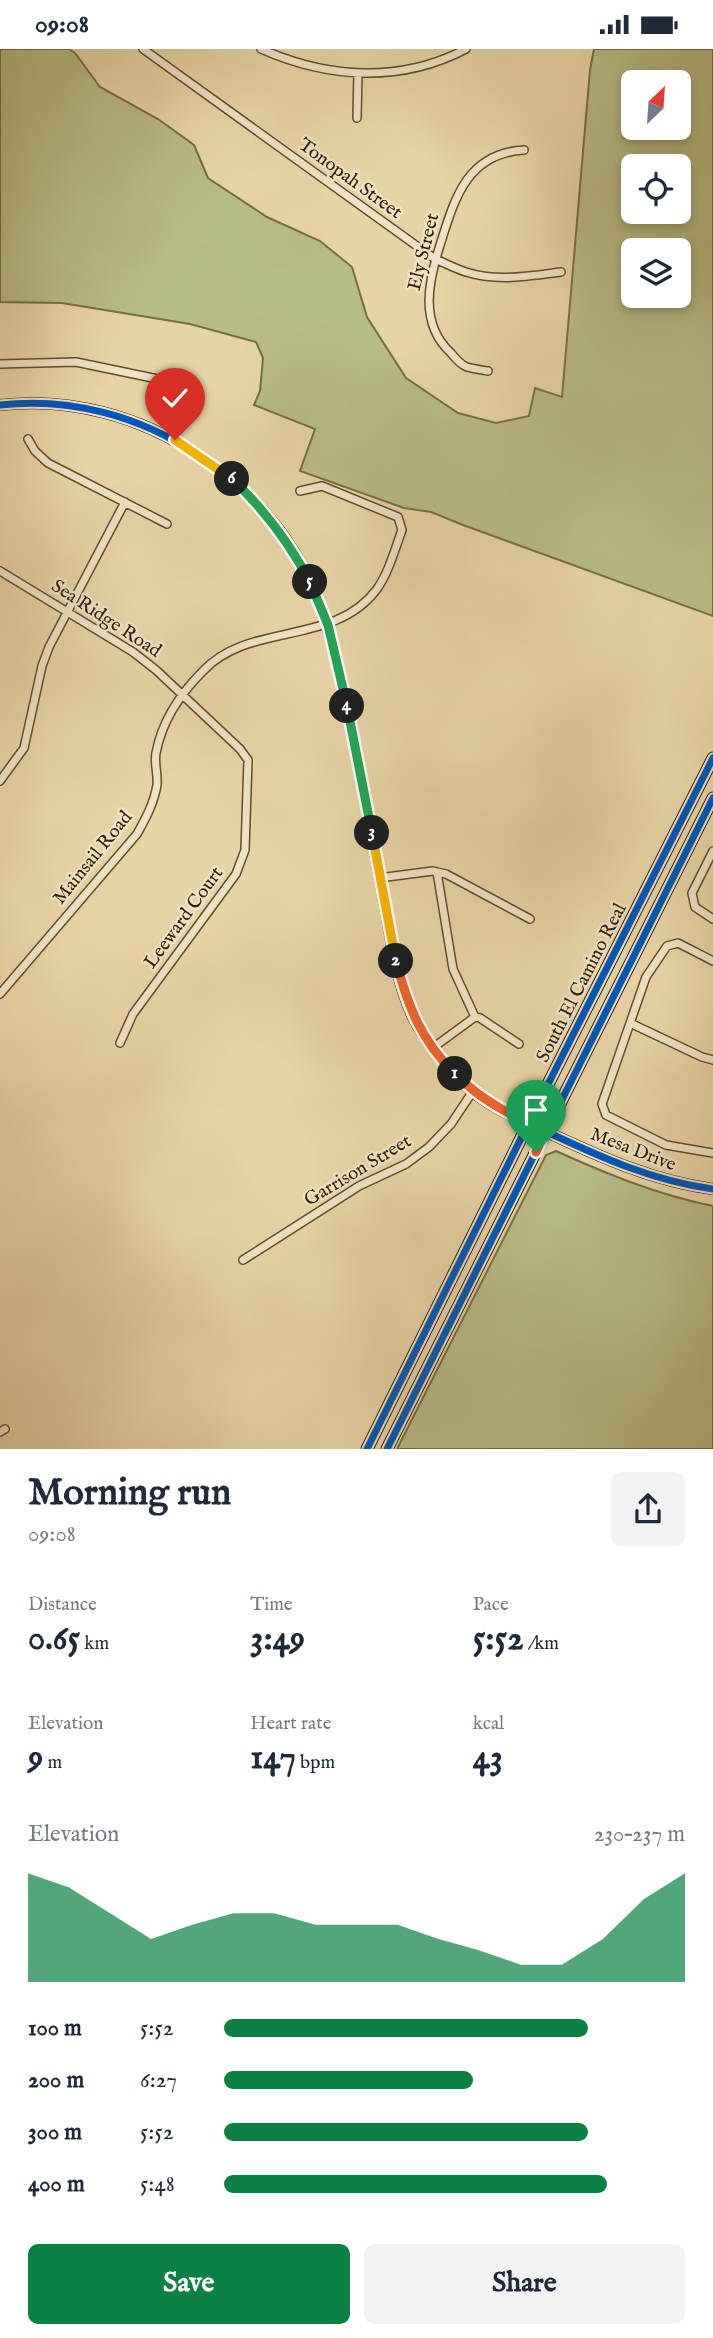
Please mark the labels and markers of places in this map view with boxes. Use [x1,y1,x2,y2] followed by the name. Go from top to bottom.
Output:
[145,368,205,440] pin
[215,461,250,497] pin: 6
[292,565,328,599] pin: 5
[330,689,364,723] pin: 4
[354,815,390,851] pin: 3
[378,943,414,979] pin: 2
[438,1056,472,1091] pin: 1
[506,1080,566,1152] pin

